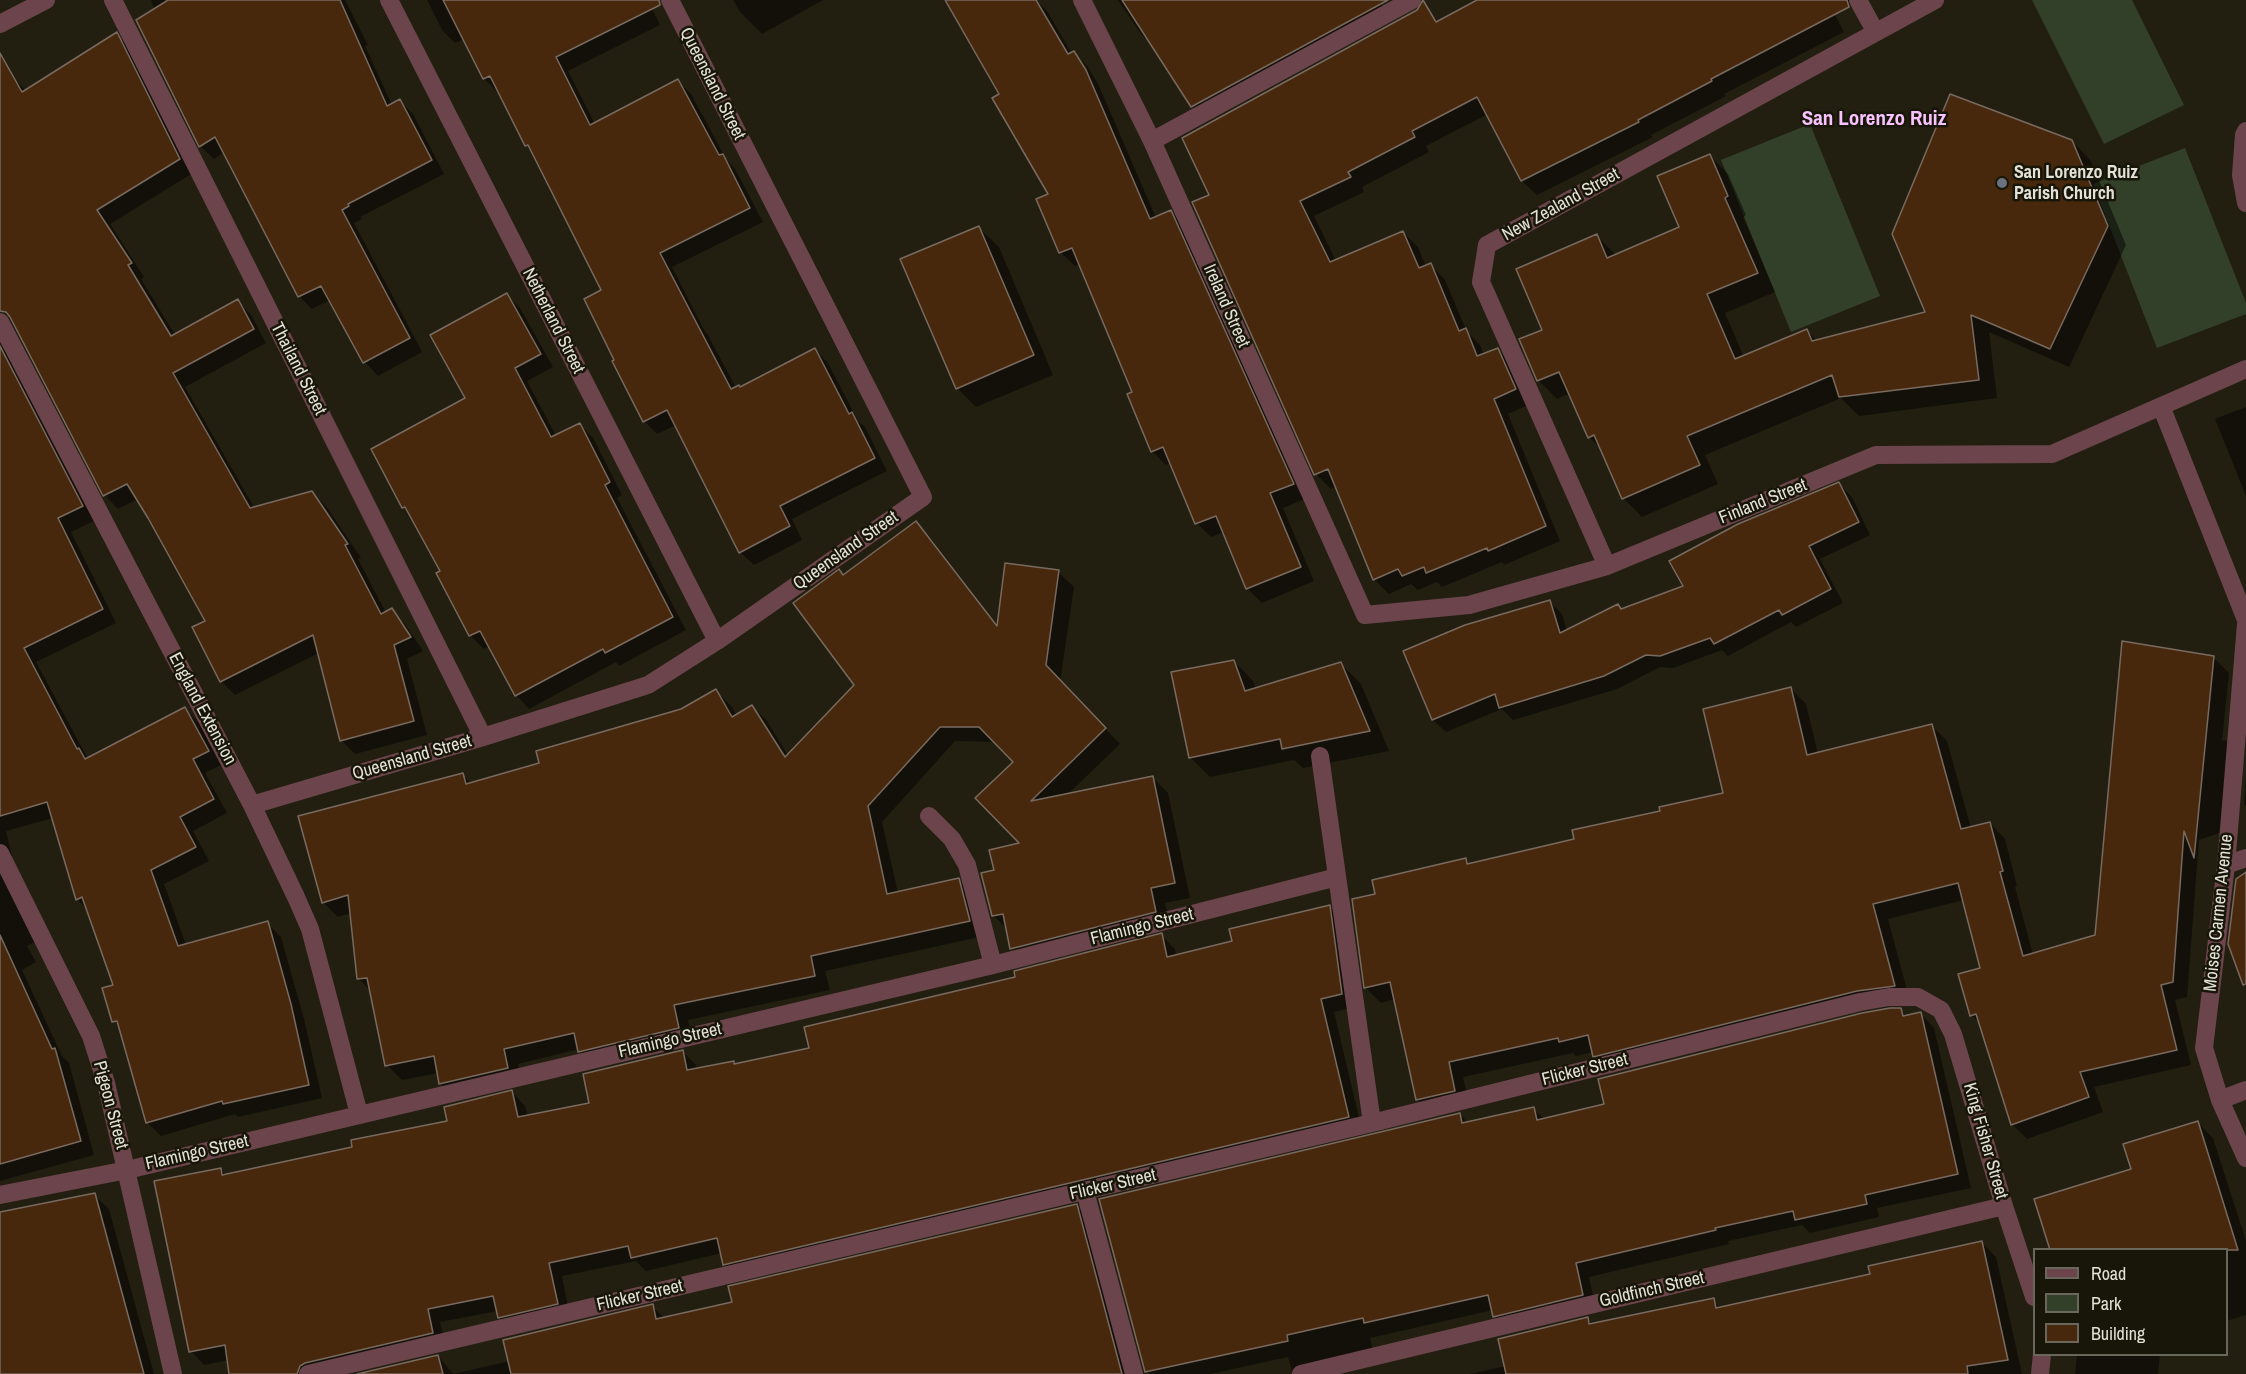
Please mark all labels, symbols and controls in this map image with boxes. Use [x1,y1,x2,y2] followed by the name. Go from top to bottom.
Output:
[674,24,750,144] street label: Queensland Street
[1802,106,1946,132] district label: San Lorenzo Ruiz
[2014,162,2138,204] place label: San Lorenzo Ruiz Parish Church
[1499,164,1623,246] street label: New Zealand Street
[1995,176,2009,190] marker: San Lorenzo Ruiz Parish Church
[1198,261,1254,351] street label: Ireland Street
[517,265,589,377] street label: Netherland Street
[265,319,331,419] street label: Thailand Street
[1716,475,1810,529] street label: Finland Street
[789,507,903,595] street label: Queensland Street
[163,649,241,769] street label: England Extension
[350,731,474,785] street label: Queensland Street
[2200,833,2238,993] street label: Moises Carmen Avenue
[1088,904,1196,950] street label: Flamingo Street
[616,1019,724,1063] street label: Flamingo Street
[1540,1049,1630,1091] street label: Flicker Street
[88,1059,132,1151] street label: Pigeon Street
[1958,1080,2012,1202] street label: King Fisher Street
[143,1131,251,1175] street label: Flamingo Street
[1068,1165,1158,1205] street label: Flicker Street
[2033,1248,2228,1356] legend
[2091,1261,2126,1286] text: Road
[1598,1267,1706,1313] street label: Goldfinch Street
[595,1276,685,1316] street label: Flicker Street
[2091,1291,2121,1316] text: Park
[2091,1321,2145,1346] text: Building

